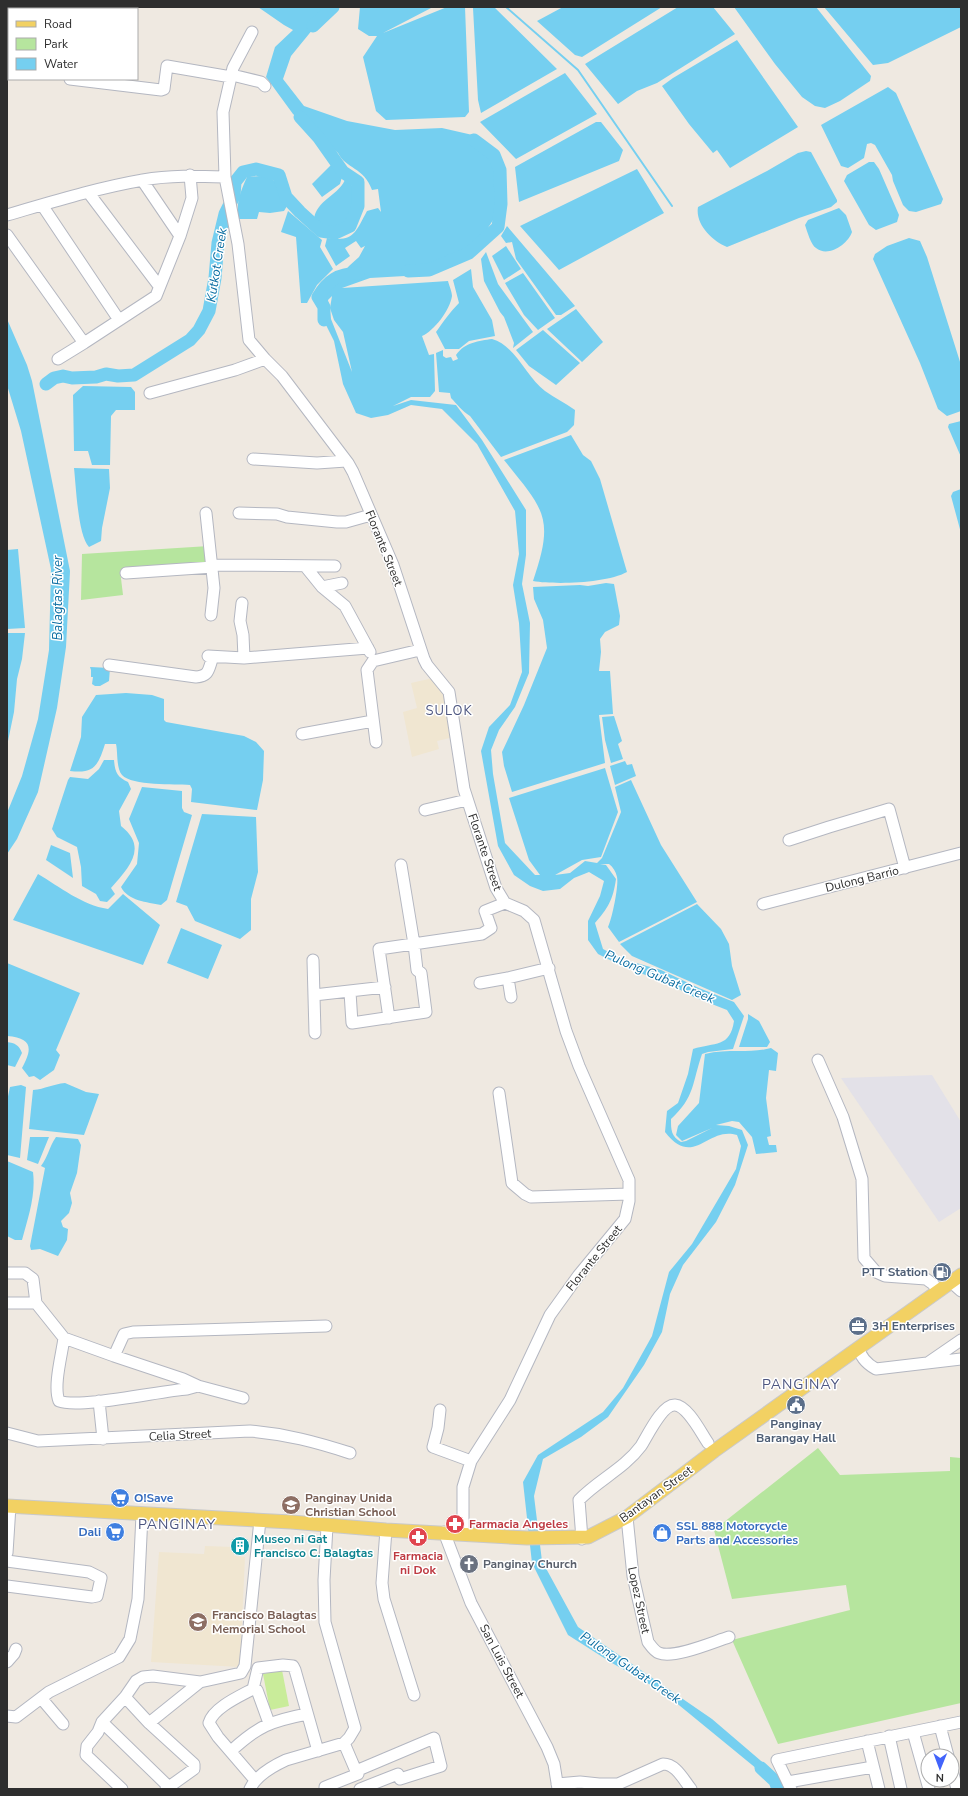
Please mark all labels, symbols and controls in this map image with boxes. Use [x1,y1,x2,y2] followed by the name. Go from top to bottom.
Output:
[8,8,138,80] legend
[44,16,72,32] text: Road
[44,36,69,52] text: Park
[44,56,78,72] text: Water
[202,226,232,304] water label: Kutkot Creek
[362,508,407,589] street label: Florante Street
[49,555,67,640] water label: Balagtas River
[425,702,473,720] district label: SULOK
[464,811,506,893] street label: Florante Street
[824,862,901,896] street label: Dulong Barrio
[602,946,718,1008] water label: Pulong Gubat Creek
[562,1221,626,1294] street label: Florante Street
[931,1261,953,1283] fuel station icon: PTT Station
[862,1264,928,1280] place label: PTT Station
[847,1315,869,1337] office icon: 3H Enterprises
[872,1318,955,1334] place label: 3H Enterprises
[762,1375,840,1394] district label: PANGINAY
[785,1394,807,1416] public building icon: Panginay Barangay Hall
[756,1416,836,1446] place label: Panginay Barangay Hall
[148,1425,212,1445] street label: Celia Street
[616,1462,696,1526] street label: Bantayan Street
[109,1487,131,1509] supermarket icon: O!Save
[134,1490,174,1506] place label: O!Save
[305,1490,396,1520] place label: Panginay Unida Christian School
[280,1494,302,1516] school or university icon: Panginay Unida Christian School
[444,1513,466,1535] pharmacy icon: Farmacia Angeles
[138,1515,216,1534] district label: PANGINAY
[469,1516,568,1532] place label: Farmacia Angeles
[676,1518,798,1548] place label: SSL 888 Motorcycle Parts and Accessories
[104,1521,126,1543] supermarket icon: Dali
[651,1522,673,1544] shop icon: SSL 888 Motorcycle Parts and Accessories
[78,1524,101,1540] place label: Dali
[407,1526,429,1548] pharmacy icon: Farmacia ni Dok
[254,1531,373,1561] place label: Museo ni Gat Francisco C. Balagtas
[229,1535,251,1557] building icon: Museo ni Gat Francisco C. Balagtas
[393,1548,443,1578] place label: Farmacia ni Dok
[458,1553,480,1575] church icon: Panginay Church
[483,1556,577,1572] place label: Panginay Church
[624,1565,654,1636] street label: Lopez Street
[212,1607,317,1637] place label: Francisco Balagtas Memorial School
[187,1611,209,1633] school or university icon: Francisco Balagtas Memorial School
[476,1621,528,1701] street label: San Luis Street
[577,1628,685,1708] water label: Pulong Gubat Creek
[920,1748,960,1788] north arrow
[936,1770,944,1785] text: N

